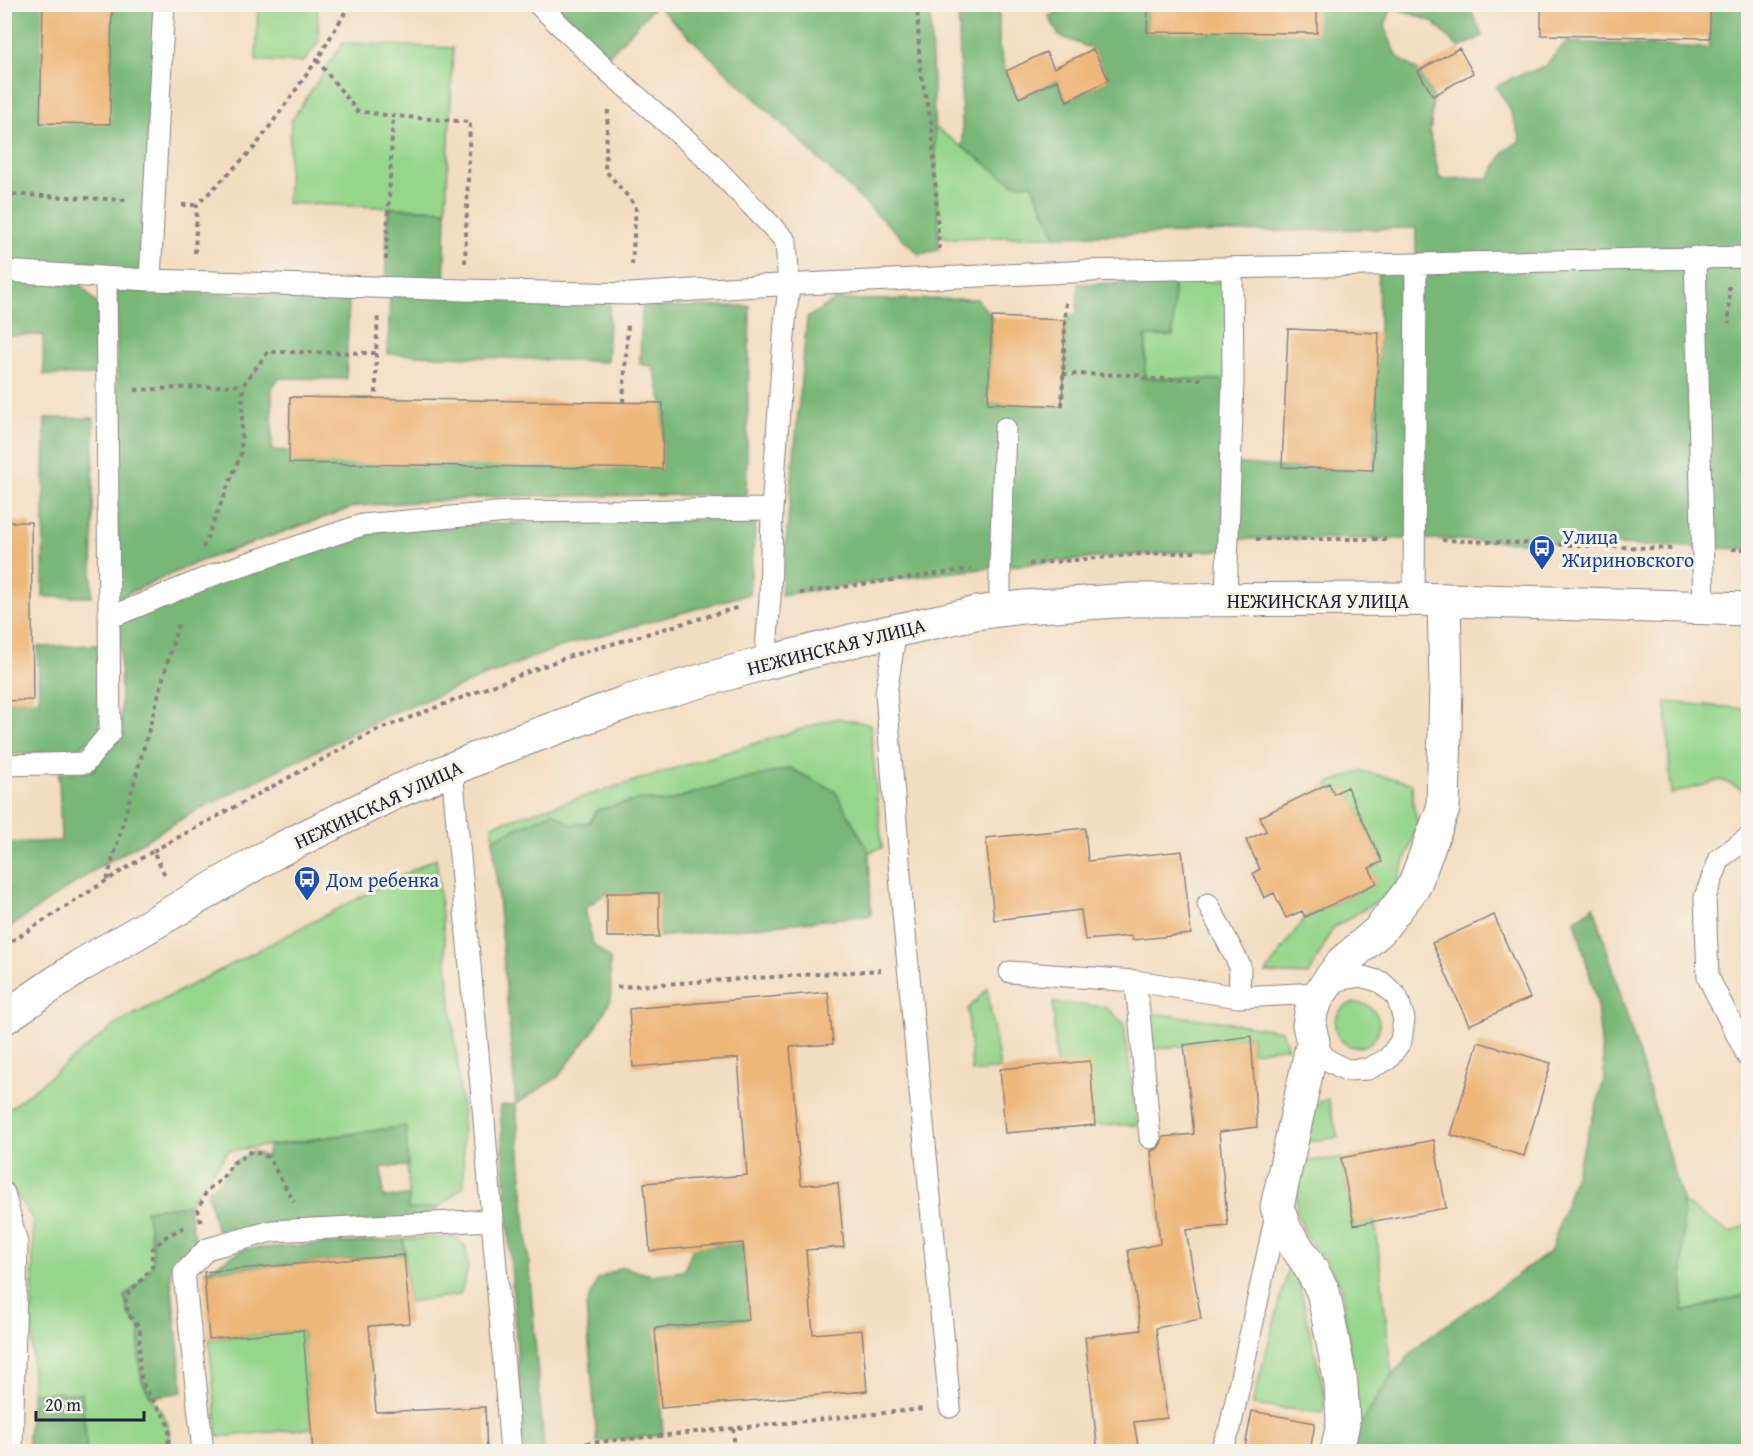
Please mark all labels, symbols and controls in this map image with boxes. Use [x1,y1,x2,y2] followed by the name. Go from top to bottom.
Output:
[1561,522,1694,574] place label: Улица Жириновского
[1527,533,1557,571] bus stop icon: Улица Жириновского
[1227,586,1409,615] street label: НЕЖИНСКАЯ УЛИЦА
[744,610,928,682] street label: НЕЖИНСКАЯ УЛИЦА
[289,752,467,856] street label: НЕЖИНСКАЯ УЛИЦА
[292,864,322,902] bus stop icon: Дом ребенка
[325,865,440,894] place label: Дом ребенка
[36,1384,144,1422] scale bar
[45,1391,81,1418] text: 20 m

